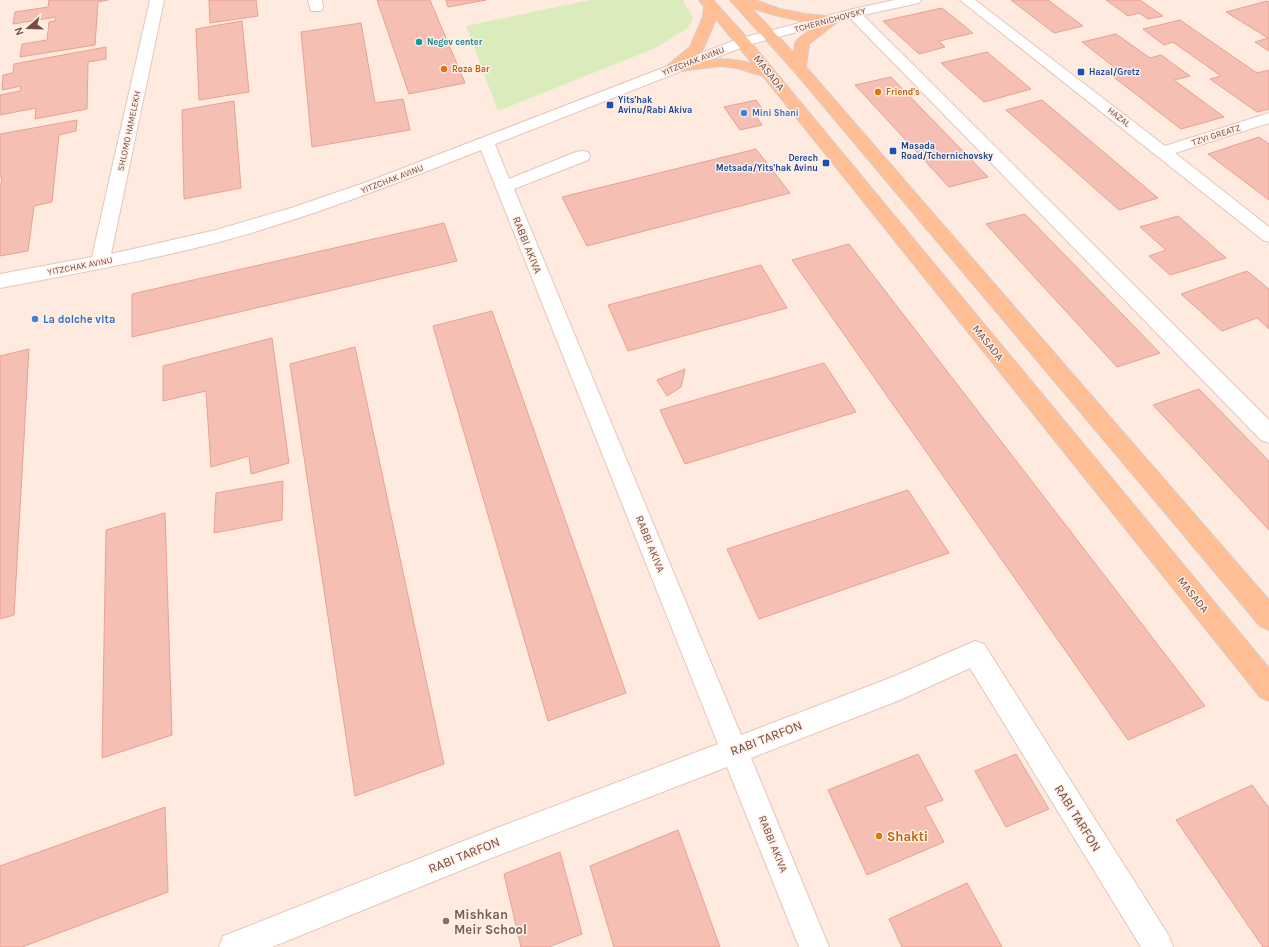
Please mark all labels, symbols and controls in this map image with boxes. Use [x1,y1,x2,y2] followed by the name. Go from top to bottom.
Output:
[793,6,867,34] street label: TCHERNICHOVSKY
[8,8,48,48] north arrow
[12,25,27,37] text: N
[414,37,424,47] marker: Negev center
[427,37,483,47] place label: Negev center
[660,44,726,78] street label: YITZCHAK AVINU
[751,53,788,94] street label: MASADA
[439,64,449,74] marker: Roza Bar
[452,64,490,74] place label: Roza Bar
[1076,67,1086,77] marker: Hazal/Gretz
[1089,67,1140,77] place label: Hazal/Gretz
[873,87,883,97] marker: Friend's
[886,87,920,97] place label: Friend's
[116,90,142,172] street label: SHLOMO HAMELEKH
[618,95,692,115] place label: Yits'hak Avinu/Rabi Akiva
[605,100,615,110] marker: Yits'hak Avinu/Rabi Akiva
[1106,105,1133,129] street label: HAZAL
[739,108,749,118] marker: Mini Shani
[752,108,799,118] place label: Mini Shani
[1190,122,1242,148] street label: TZVI GREATZ
[901,141,993,161] place label: Masada Road/Tchernichovsky
[888,146,898,156] marker: Masada Road/Tchernichovsky
[716,153,818,173] place label: Derech Metsada/Yits'hak Avinu
[821,158,831,168] marker: Derech Metsada/Yits'hak Avinu
[359,162,425,196] street label: YITZCHAK AVINU
[510,214,545,276] street label: RABBI AKIVA
[47,255,114,277] street label: YITZCHAK AVINU
[43,313,115,326] place label: La dolche vita
[30,314,40,324] marker: La dolche vita
[970,323,1007,364] street label: MASADA
[633,513,668,575] street label: RABBI AKIVA
[1175,575,1212,616] street label: MASADA
[728,717,804,759] street label: RABI TARFON
[1052,782,1104,854] street label: RABI TARFON
[756,813,791,875] street label: RABBI AKIVA
[887,829,928,844] place label: Shakti
[874,831,884,841] marker: Shakti
[426,834,502,876] street label: RABI TARFON
[454,907,527,937] place label: Mishkan Meir School
[441,916,451,926] marker: Mishkan Meir School

